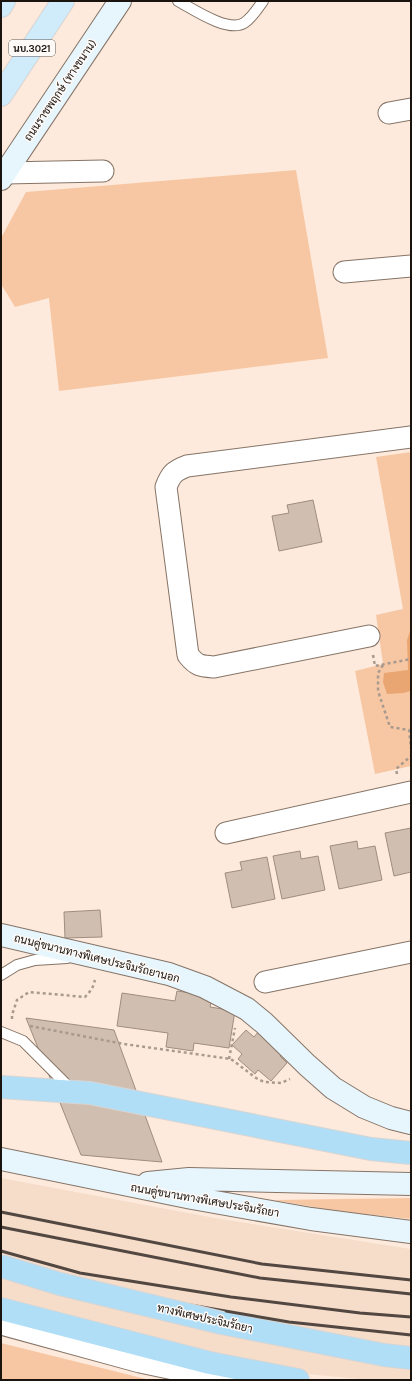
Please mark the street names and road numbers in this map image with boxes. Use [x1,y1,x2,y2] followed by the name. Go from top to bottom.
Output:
[20,36,99,144] street label: ถนนราชพฤกษ์ (ทางขนาน)
[9,40,55,56] road number: นบ.3021
[12,931,181,986] street label: ถนนคู่ขนานทางพิเศษประจิมรัถยานอก
[130,1180,280,1221] street label: ถนนคู่ขนานทางพิเศษประจิมรัถยา
[156,1300,254,1336] street label: ทางพิเศษประจิมรัถยา

